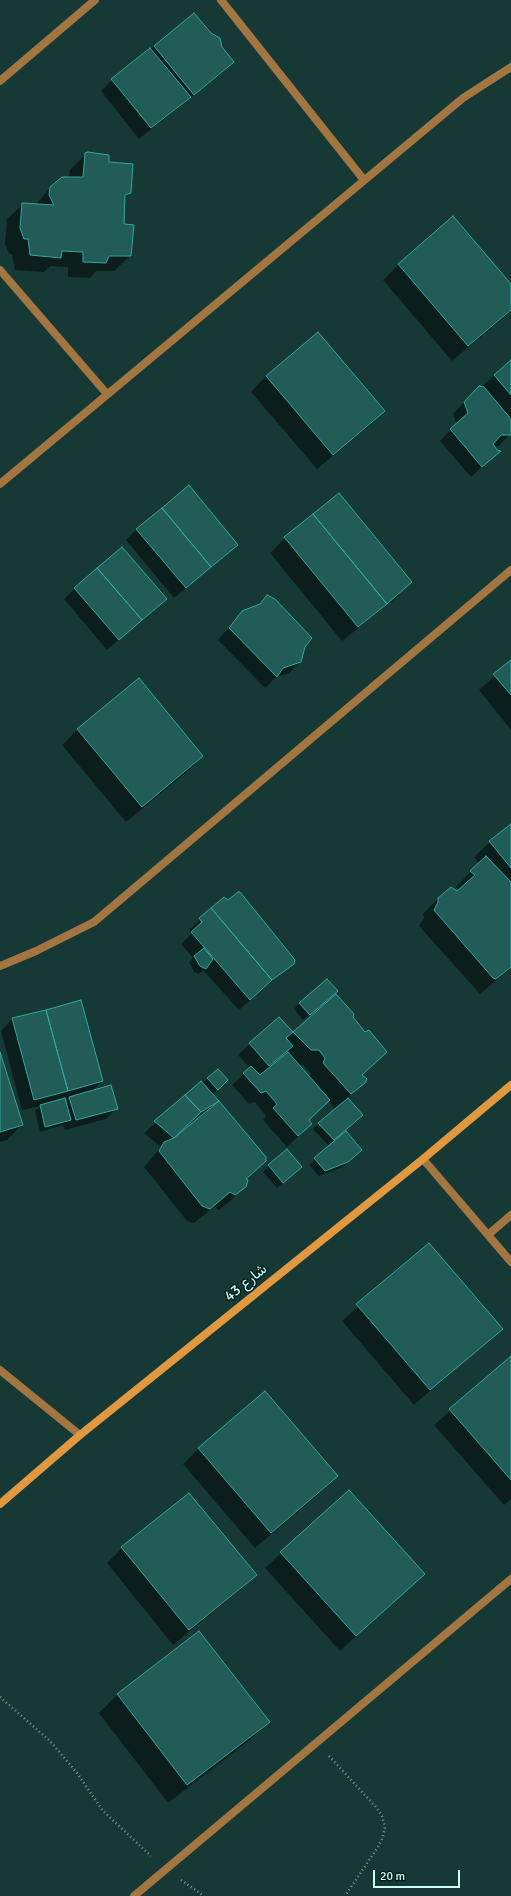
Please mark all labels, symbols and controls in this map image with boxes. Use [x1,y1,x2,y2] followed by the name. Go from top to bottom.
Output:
[221,1260,271,1306] street label: شارع 43
[375,1862,462,1888] scale bar
[380,1869,405,1884] text: 20 m

